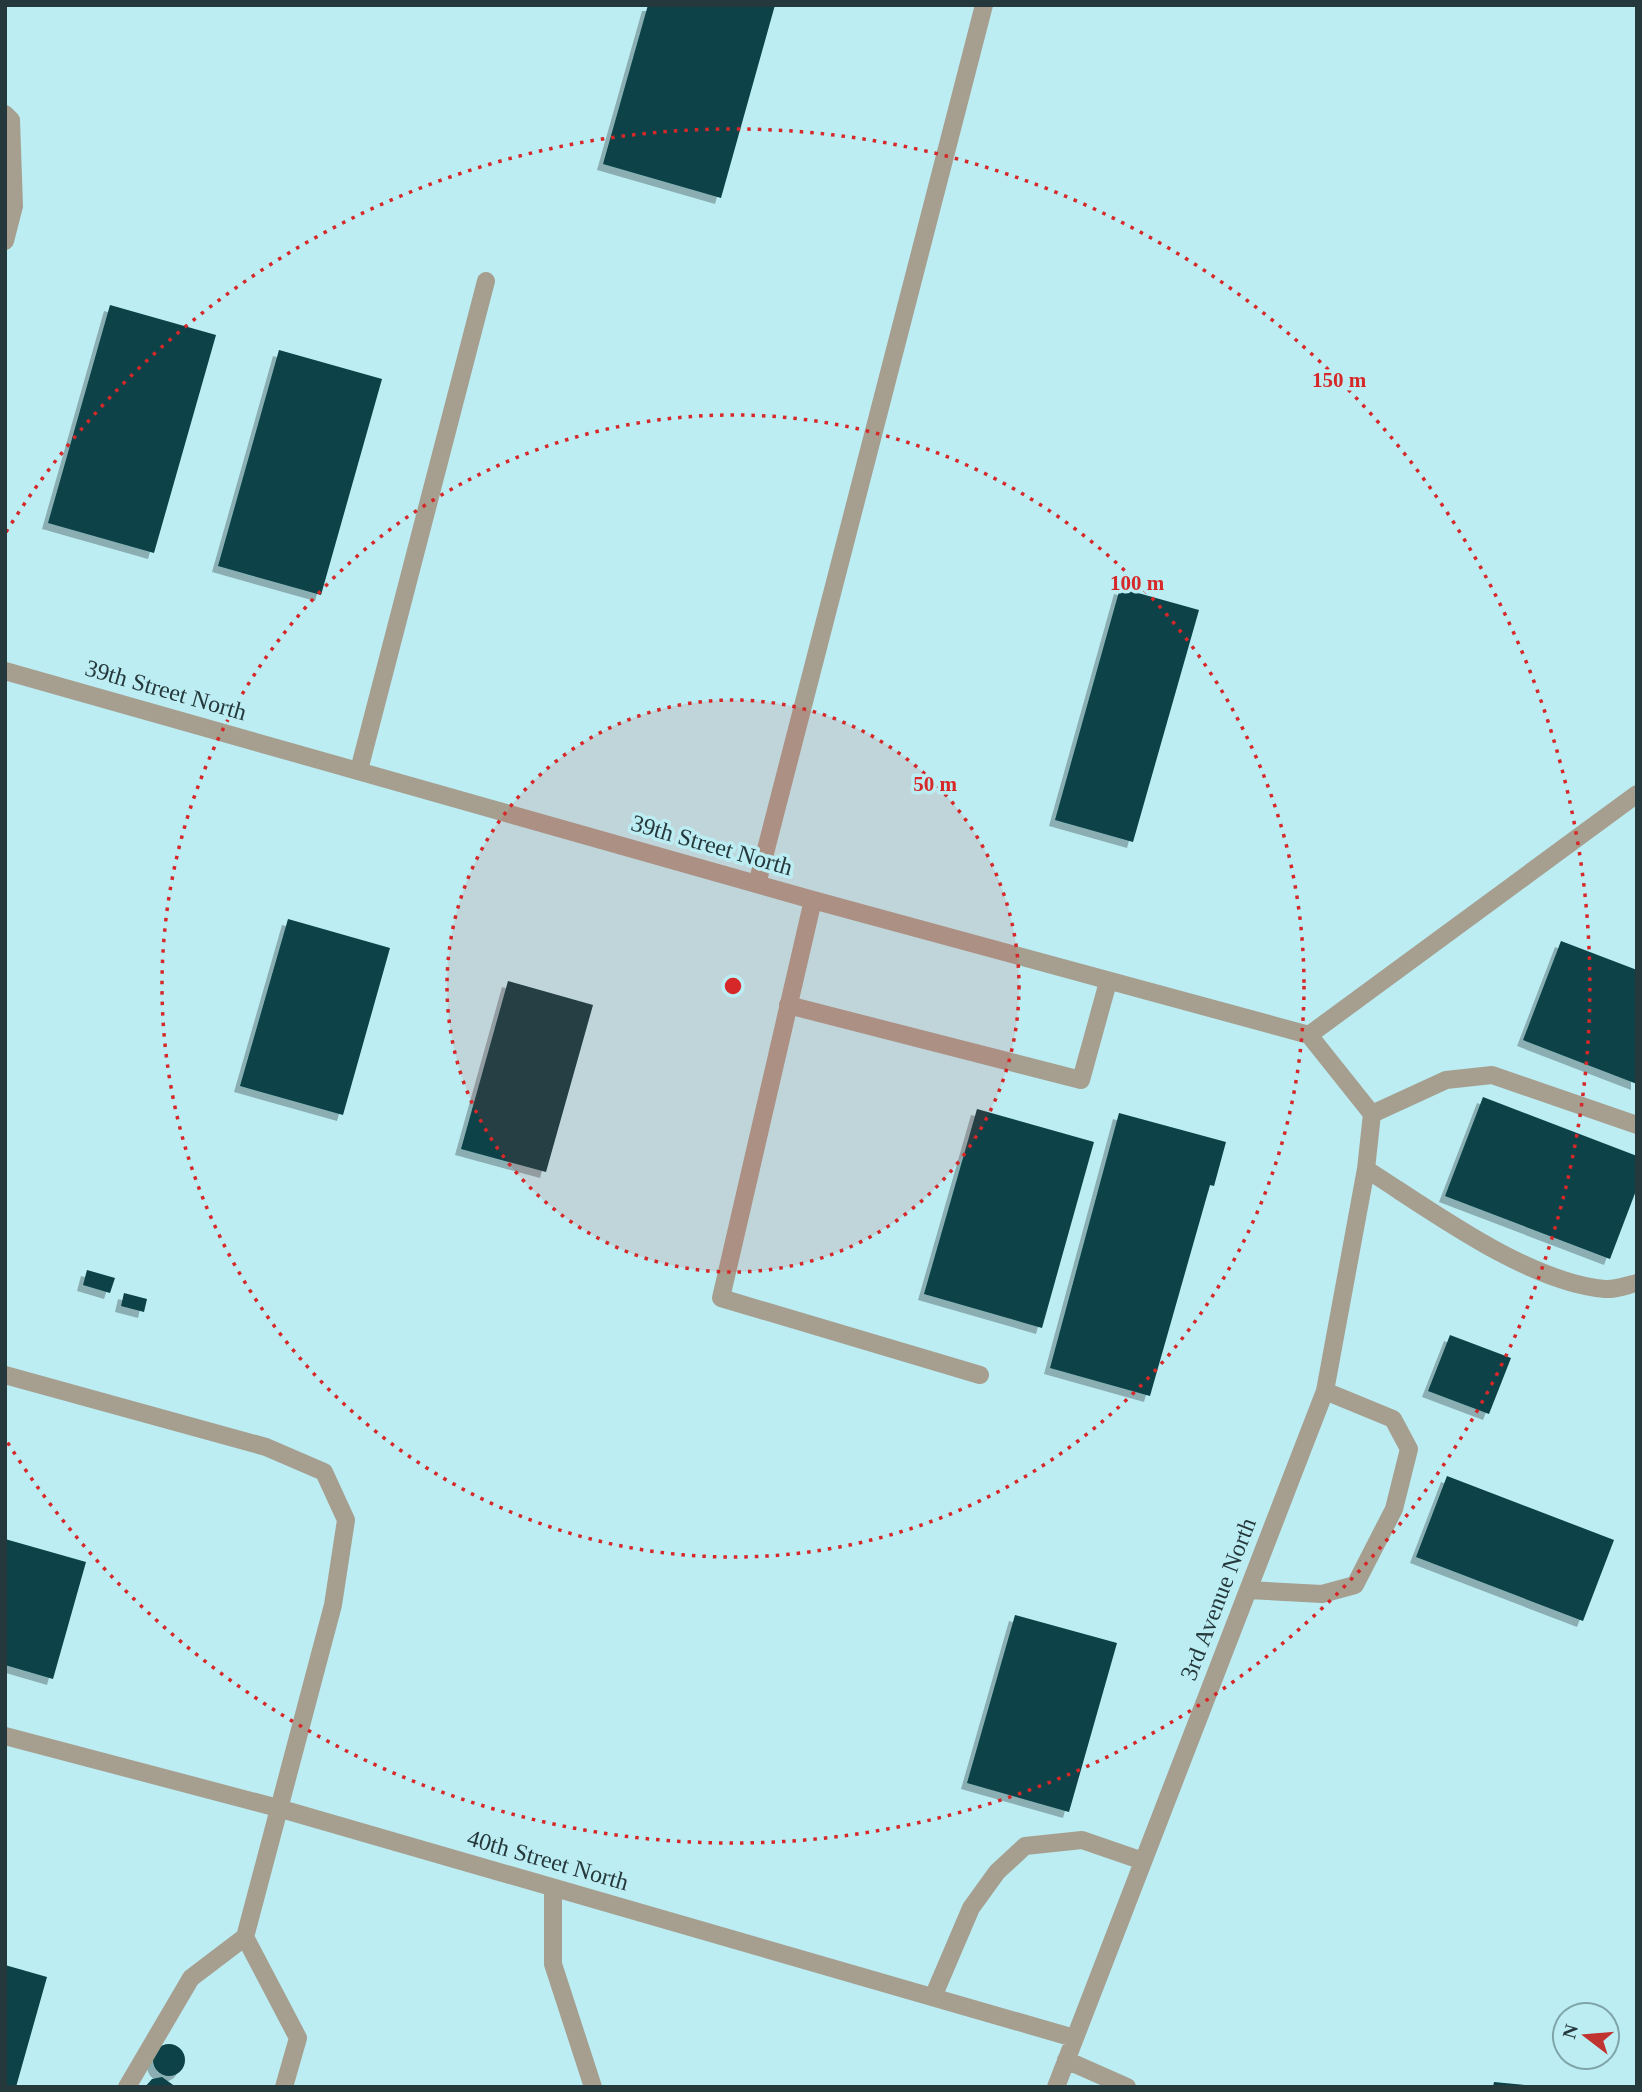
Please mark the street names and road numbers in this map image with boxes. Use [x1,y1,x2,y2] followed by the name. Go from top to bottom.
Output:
[82,655,250,725] street label: 39th Street North
[628,810,796,880] street label: 39th Street North
[1175,1514,1261,1684] street label: 3rd Avenue North
[464,1825,632,1895] street label: 40th Street North

